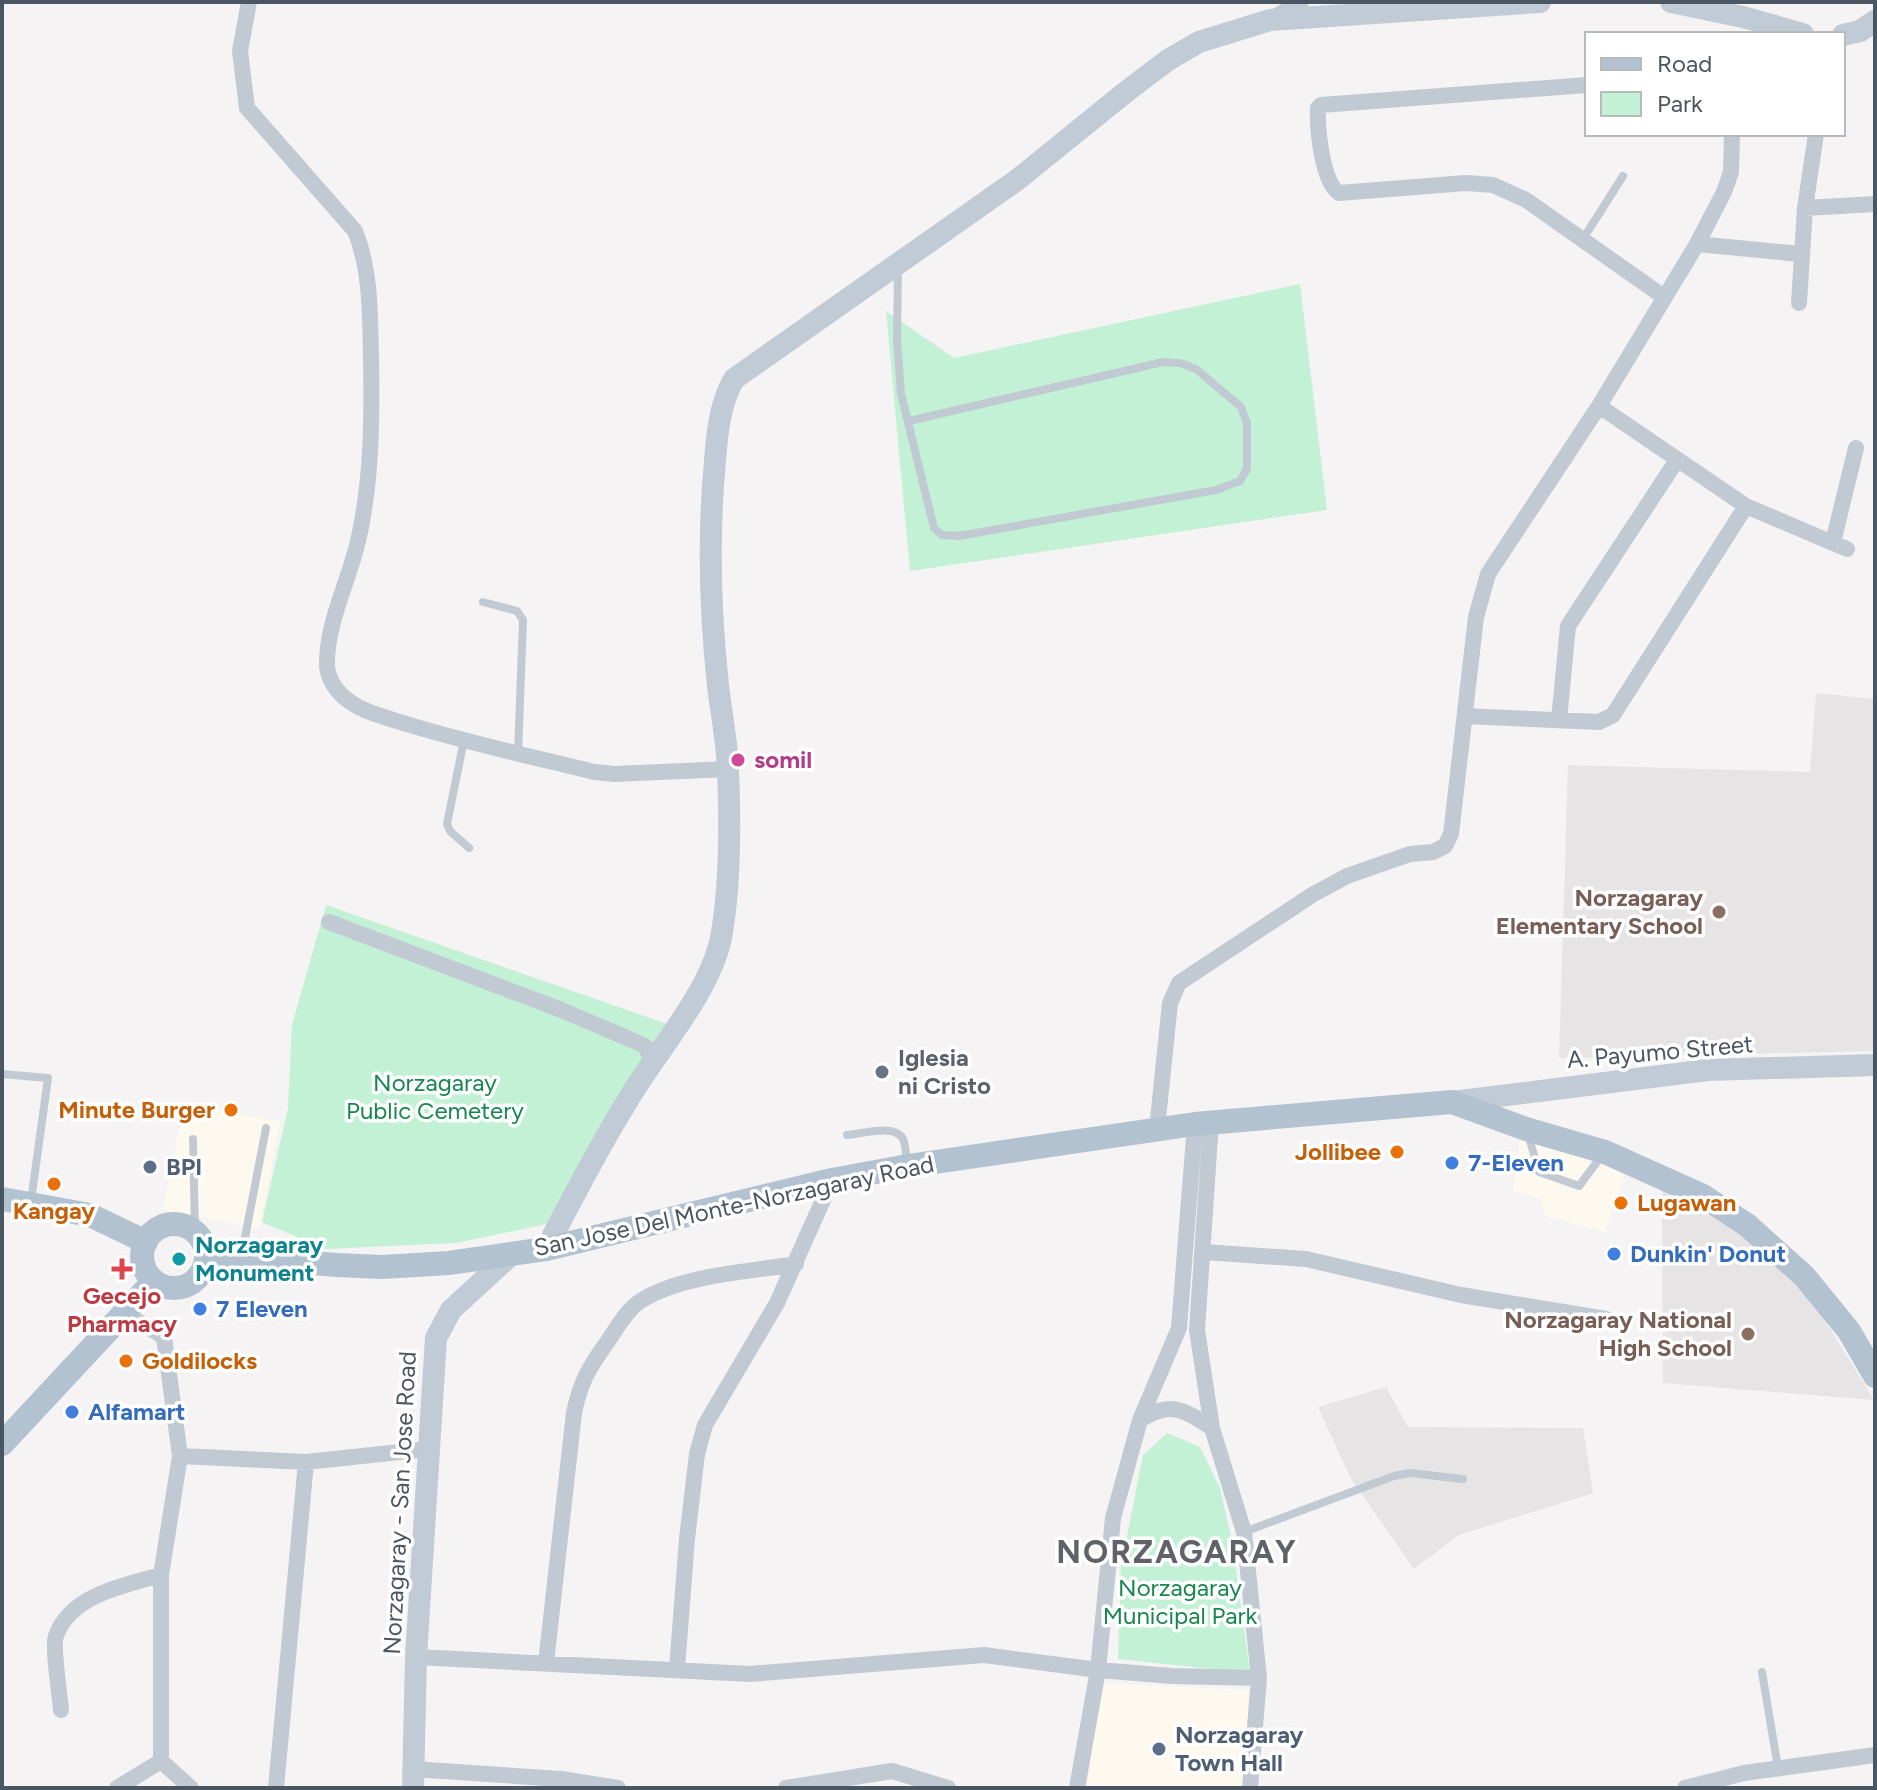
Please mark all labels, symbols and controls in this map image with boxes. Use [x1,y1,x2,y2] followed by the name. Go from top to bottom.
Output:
[1585,32,1845,136] legend
[1657,49,1712,78] text: Road
[1657,89,1703,118] text: Park
[754,745,812,774] place label: somil
[729,751,747,769] marker: somil
[1496,883,1703,940] place label: Norzagaray Elementary School
[1710,903,1728,921] marker: Norzagaray Elementary School
[1566,1029,1754,1074] street label: A. Payumo Street
[898,1043,991,1100] place label: Iglesia ni Cristo
[873,1063,891,1081] marker: Iglesia ni Cristo
[346,1068,524,1125] park label: Norzagaray Public Cemetery
[58,1095,215,1124] place label: Minute Burger
[222,1101,240,1119] marker: Minute Burger
[1295,1137,1381,1166] place label: Jollibee
[1388,1143,1406,1161] marker: Jollibee
[1468,1148,1564,1177] place label: 7-Eleven
[531,1149,937,1262] street label: San Jose Del Monte-Norzagaray Road
[166,1152,202,1181] place label: BPI
[1443,1154,1461,1172] marker: 7-Eleven
[141,1158,159,1176] marker: BPI
[45,1175,63,1193] marker: Kangay
[1637,1188,1736,1217] place label: Lugawan
[1612,1194,1630,1212] marker: Lugawan
[13,1196,95,1225] place label: Kangay
[195,1230,324,1287] place label: Norzagaray Monument
[1630,1239,1786,1268] place label: Dunkin' Donut
[1605,1245,1623,1263] marker: Dunkin' Donut
[170,1250,188,1268] marker: Norzagaray Monument
[113,1260,131,1278] marker: Gecejo Pharmacy
[67,1281,177,1338] place label: Gecejo Pharmacy
[216,1294,308,1323] place label: 7 Eleven
[191,1300,209,1318] marker: 7 Eleven
[1504,1305,1732,1362] place label: Norzagaray National High School
[1739,1325,1757,1343] marker: Norzagaray National High School
[142,1346,257,1375] place label: Goldilocks
[377,1351,422,1655] street label: Norzagaray - San Jose Road
[117,1352,135,1370] marker: Goldilocks
[88,1397,185,1426] place label: Alfamart
[63,1403,81,1421] marker: Alfamart
[1056,1533,1298,1571] district label: NORZAGARAY
[1103,1573,1258,1630] park label: Norzagaray Municipal Park
[1175,1720,1304,1777] place label: Norzagaray Town Hall
[1150,1740,1168,1758] marker: Norzagaray Town Hall

